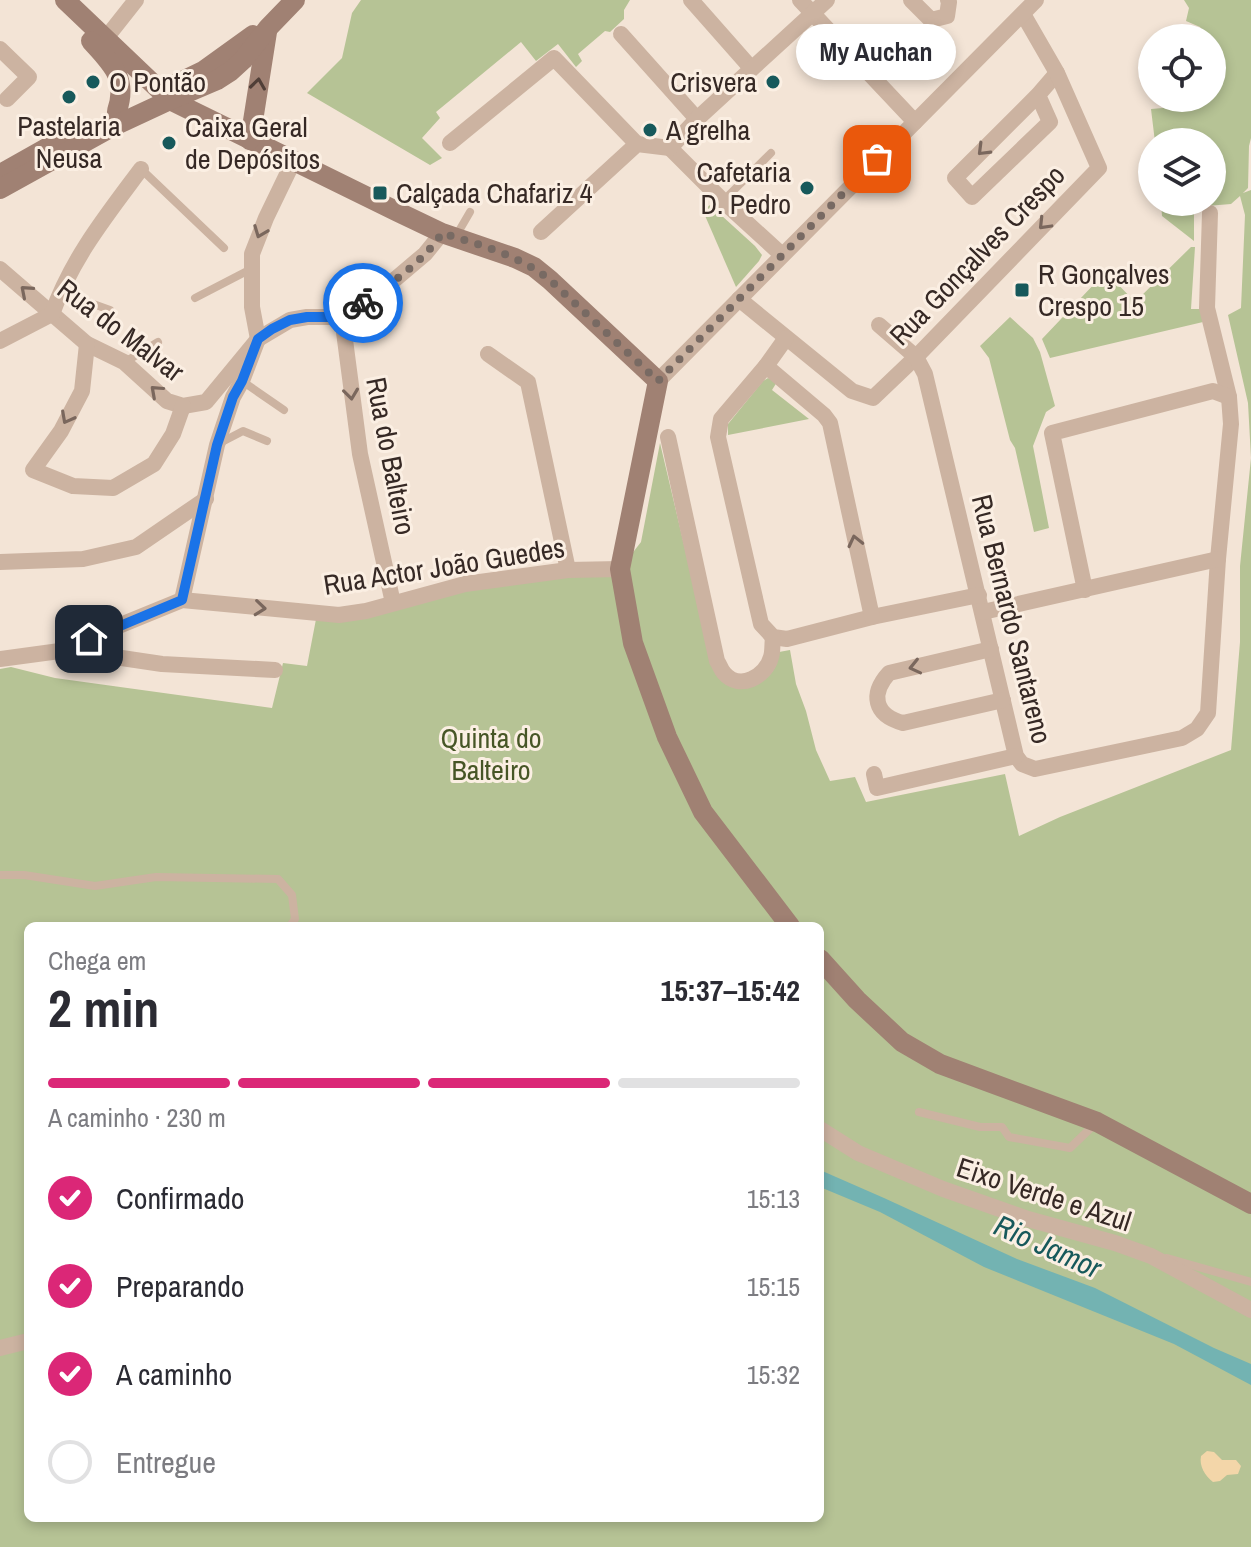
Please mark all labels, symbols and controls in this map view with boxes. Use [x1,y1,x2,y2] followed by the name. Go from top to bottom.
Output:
[797,23,957,79] callout: My Auchan
[1138,24,1226,216] map controls
[1138,24,1226,112] button: locate
[820,34,932,69] text: My Auchan
[109,63,206,101] place label: O Pontão
[670,63,757,101] place label: Crisvera
[84,73,102,91] marker: O Pontão
[764,73,782,91] marker: Crisvera
[249,77,266,91] one-way arrow
[60,88,78,106] marker: Pastelaria Neusa
[17,107,121,177] place label: Pastelaria Neusa
[185,108,320,178] place label: Caixa Geral de Depósitos
[665,111,750,149] place label: A grelha
[641,121,659,139] marker: A grelha
[843,125,911,193] pin
[1138,128,1226,216] button: layers
[160,134,178,152] marker: Caixa Geral de Depósitos
[855,137,899,181] icon: bag
[978,140,992,155] one-way arrow
[697,153,791,223] place label: Cafetaria D. Pedro
[881,156,1073,354] street label: Rua Gonçalves Crespo
[396,174,593,212] place label: Calçada Chafariz 4
[798,179,816,197] marker: Cafetaria D. Pedro
[371,184,389,202] marker: Calçada Chafariz 4
[1039,215,1053,229] one-way arrow
[254,225,270,239] one-way arrow
[1038,255,1169,325] place label: R Gonçalves Crespo 15
[323,263,403,343] courier
[50,270,192,390] street label: Rua do Malvar
[341,281,385,325] icon: bike
[1013,281,1031,299] marker: R Gonçalves Crespo 15
[21,286,35,301] one-way arrow
[357,374,425,538] street label: Rua do Balteiro
[151,385,165,400] one-way arrow
[343,388,360,401] one-way arrow
[62,410,77,424] one-way arrow
[963,491,1061,747] street label: Rua Bernardo Santareno
[321,528,567,604] street label: Rua Actor João Guedes
[847,535,864,549] one-way arrow
[254,599,267,616] one-way arrow
[55,605,123,673] pin
[67,617,111,661] icon: home
[909,657,923,674] one-way arrow
[441,719,541,789] park label: Quinta do Balteiro
[48,943,146,978] text: Chega em
[661,970,800,1010] text: 15:37–15:42
[48,973,159,1043] text: 2 min
[48,1100,226,1135] text: A caminho · 230 m
[952,1148,1136,1240] street label: Eixo Verde e Azul
[48,1176,92,1220] icon: check
[116,1178,245,1218] text: Confirmado
[747,1181,800,1216] text: 15:13
[988,1205,1109,1288] water label: Rio Jamor
[48,1264,92,1308] icon: check
[116,1266,245,1306] text: Preparando
[747,1269,800,1304] text: 15:15
[48,1352,92,1396] icon: check
[116,1354,232,1394] text: A caminho
[747,1357,800,1392] text: 15:32
[116,1442,216,1482] text: Entregue

